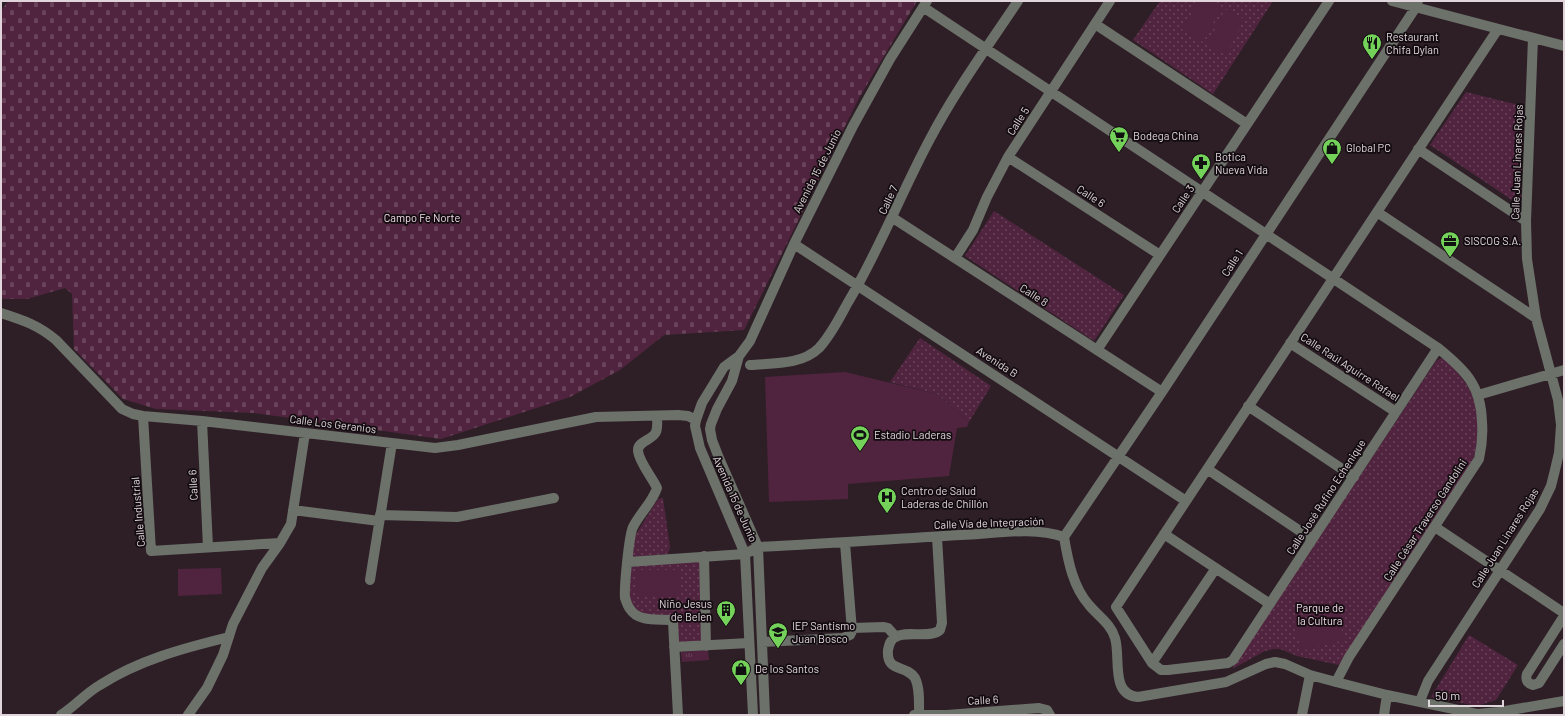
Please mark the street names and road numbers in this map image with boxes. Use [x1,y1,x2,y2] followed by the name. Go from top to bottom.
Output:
[1004,104,1032,137] street label: Calle 5
[1508,104,1525,220] street label: Calle Juan Linares Rojas
[790,127,843,215] street label: Avenida 15 de Junio
[1075,182,1108,210] street label: Calle 6
[1169,182,1197,215] street label: Calle 3
[875,183,900,216] street label: Calle 7
[1218,247,1245,279] street label: Calle 1
[1018,281,1051,309] street label: Calle 8
[1298,330,1402,403] street label: Calle Raúl Aguirre Rafael
[974,343,1020,380] street label: Avenida B
[289,412,377,435] street label: Calle Los Geranios
[1283,436,1368,557] street label: Calle José Rufino Echenique
[711,454,760,544] street label: Avenida 15 de Junio
[1380,456,1469,583] street label: Calle César Traverso Gandolini
[185,469,200,501] street label: Calle 6
[128,477,147,548] street label: Calle Industrial
[1468,485,1541,590] street label: Calle Juan Linares Rojas
[934,514,1044,531] street label: Calle Vía de Integración
[967,692,999,707] street label: Calle 6

